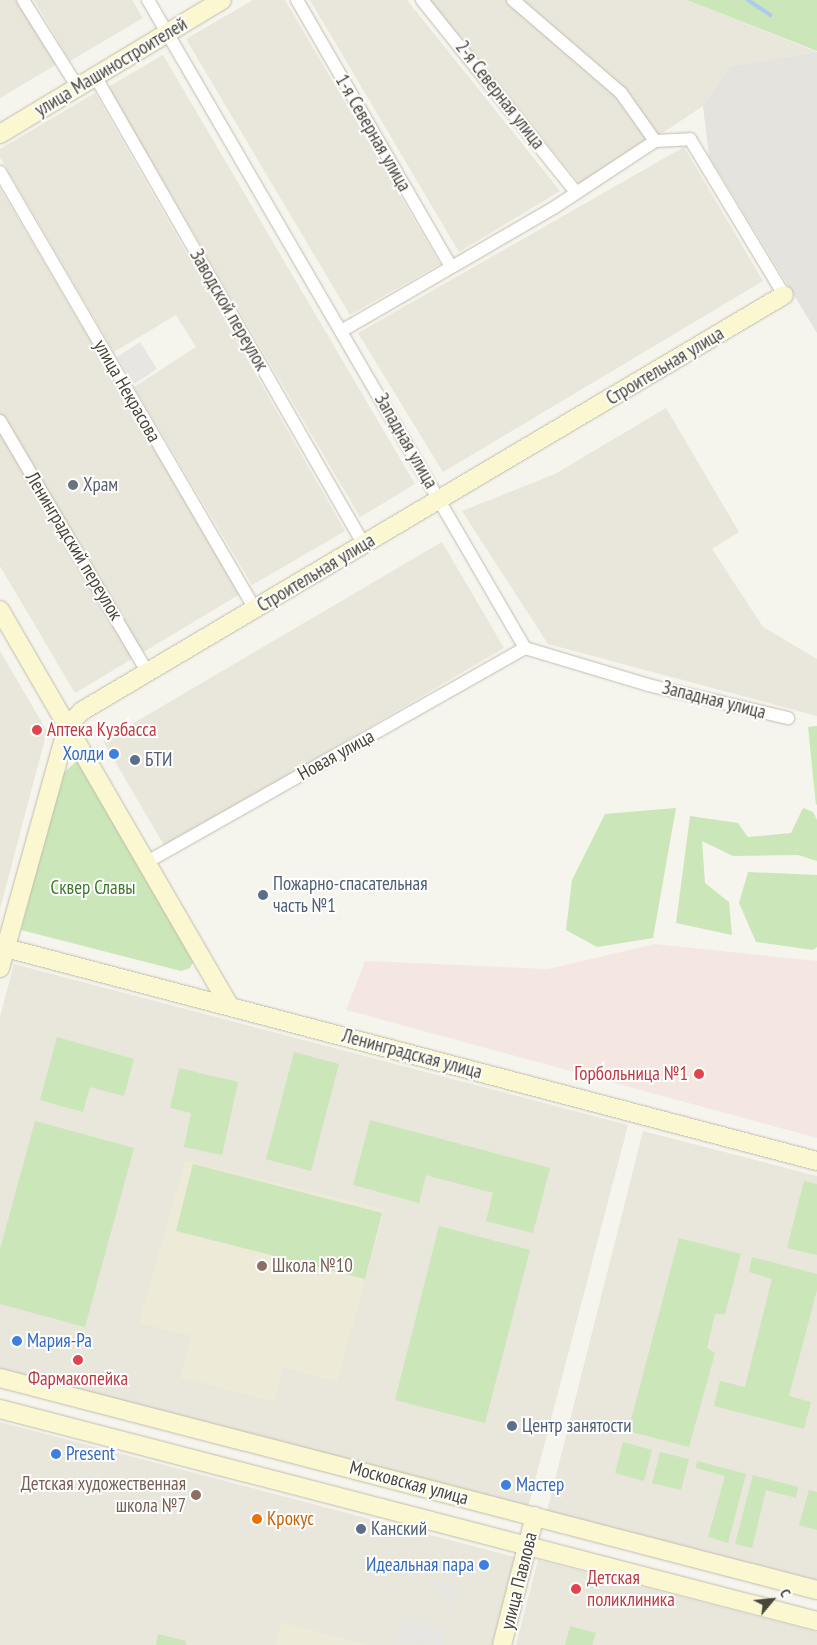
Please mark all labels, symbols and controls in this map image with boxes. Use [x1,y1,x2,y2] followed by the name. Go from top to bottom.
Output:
[31,13,191,121] street label: улица Машиностроителей
[451,36,549,154] street label: 2-я Северная улица
[330,70,416,196] street label: 1-я Северная улица
[185,245,273,375] street label: Заводской переулок
[602,322,728,410] street label: Строительная улица
[89,336,165,446] street label: улица Некрасова
[370,389,442,493] street label: Западная улица
[21,468,127,624] street label: Ленинградский переулок
[83,474,118,496] place label: Храм
[67,479,79,491] marker: Храм
[253,529,379,617] street label: Строительная улица
[660,676,768,724] street label: Западная улица
[47,719,157,741] place label: Аптека Кузбасса
[31,724,43,736] marker: Аптека Кузбасса
[294,725,378,785] street label: Новая улица
[62,743,104,765] place label: Холди
[108,748,120,760] marker: Холди
[145,749,172,771] place label: БТИ
[129,754,141,766] marker: БТИ
[273,873,428,917] place label: Пожарно-спасательная часть №1
[50,877,136,899] park label: Сквер Славы
[257,889,269,901] marker: Пожарно-спасательная часть №1
[339,1024,485,1084] street label: Ленинградская улица
[574,1063,688,1085] place label: Горбольница №1
[692,1067,706,1081] marker: Горбольница №1
[272,1255,353,1277] place label: Школа №10
[256,1260,268,1272] marker: Школа №10
[27,1330,92,1352] place label: Мария-Ра
[11,1335,23,1347] marker: Мария-Ра
[72,1354,84,1366] marker: Фармакопейка
[28,1368,128,1390] place label: Фармакопейка
[522,1415,632,1437] place label: Центр занятости
[506,1420,518,1432] marker: Центр занятости
[66,1443,115,1465] place label: Present
[50,1448,62,1460] marker: Present
[347,1456,471,1510] street label: Московская улица
[21,1473,186,1517] place label: Детская художественная школа №7
[516,1474,564,1496] place label: Мастер
[500,1479,512,1491] marker: Мастер
[190,1489,202,1501] marker: Детская художественная школа №7
[267,1508,314,1530] place label: Крокус
[251,1513,263,1525] marker: Крокус
[371,1518,427,1540] place label: Канский
[355,1523,367,1535] marker: Канский
[496,1530,542,1632] street label: улица Павлова
[366,1554,474,1576] place label: Идеальная пара
[478,1559,490,1571] marker: Идеальная пара
[587,1567,675,1611] place label: Детская поликлиника
[747,1575,797,1625] north arrow
[569,1582,583,1596] marker: Детская поликлиника
[776,1586,795,1600] text: С

